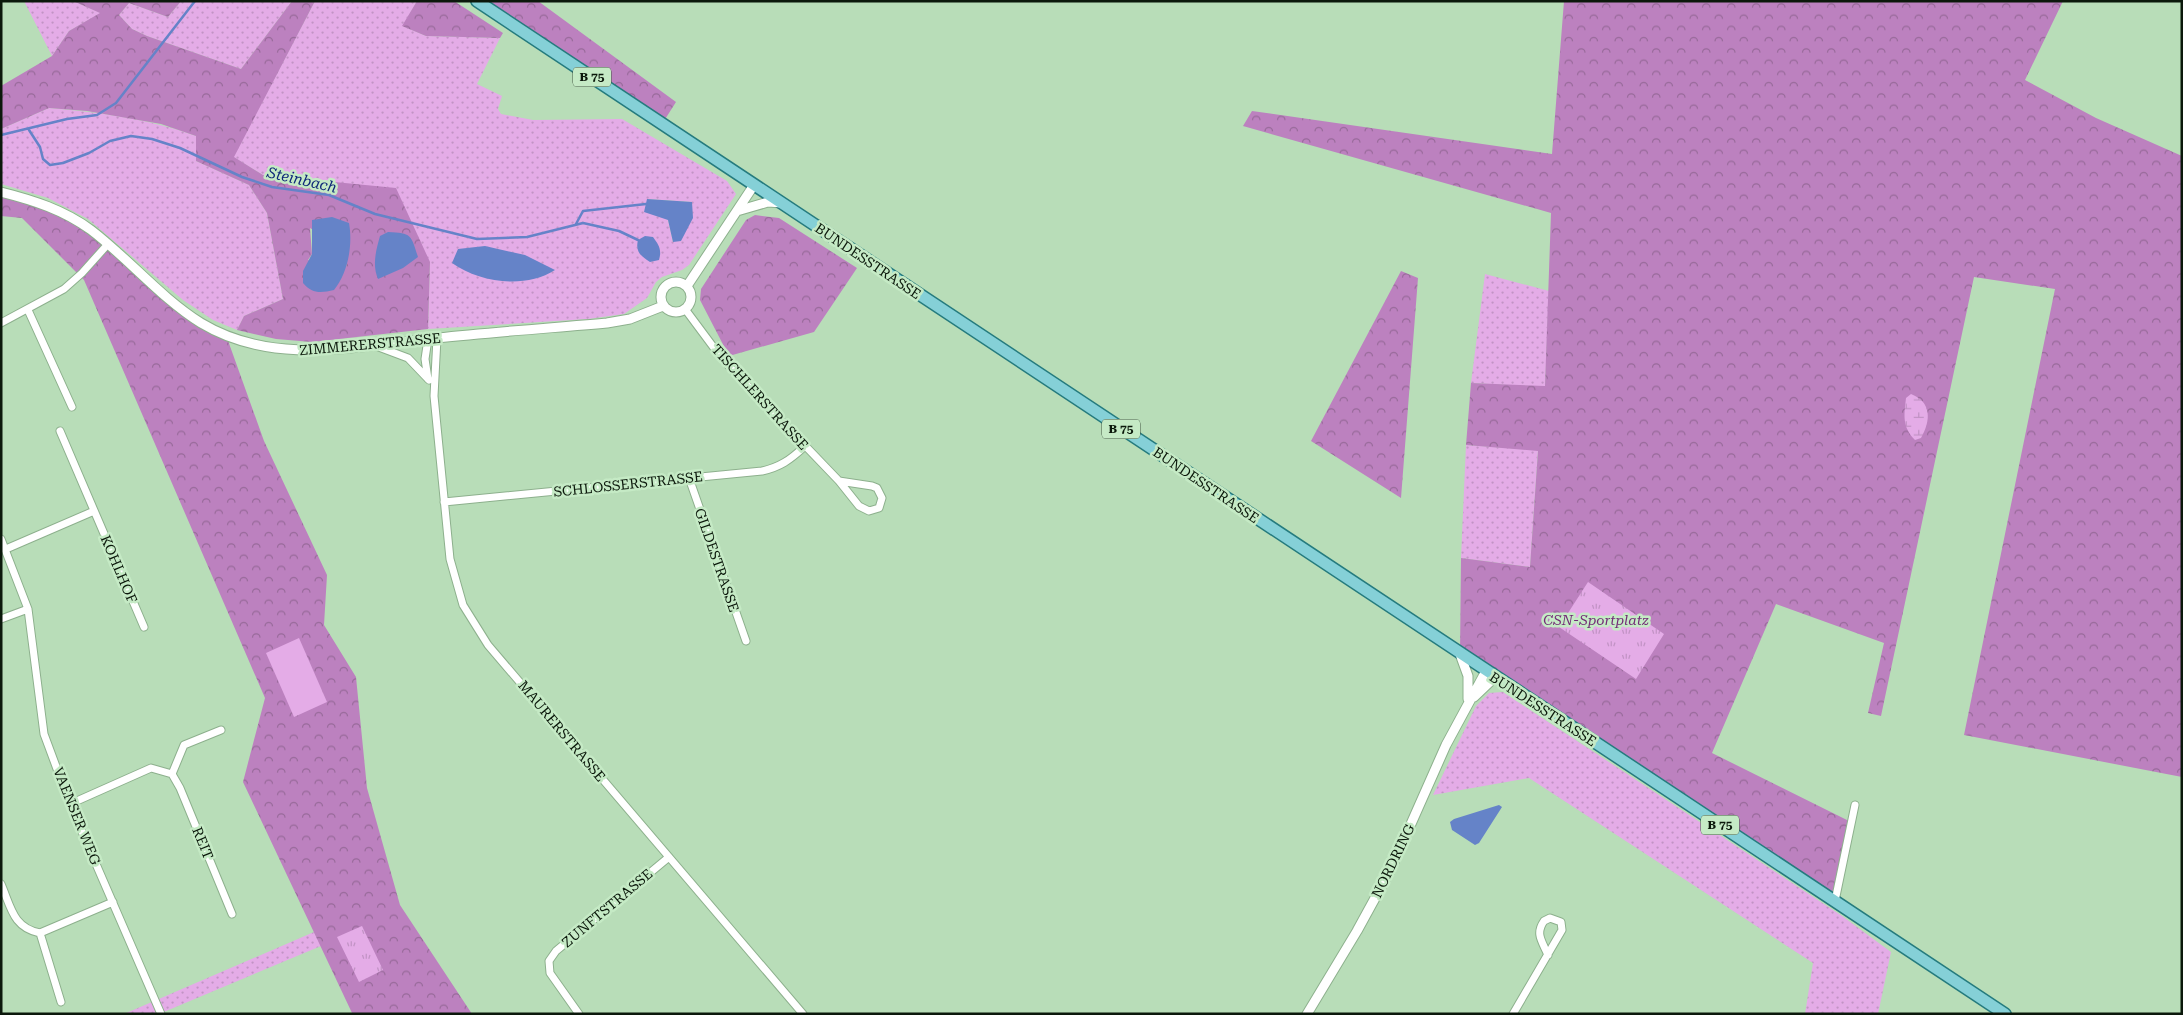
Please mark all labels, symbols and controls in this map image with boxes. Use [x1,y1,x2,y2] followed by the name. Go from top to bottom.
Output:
[573,68,611,86] road number: B 75
[264,163,339,197] water label: Steinbach
[812,220,924,302] street label: BUNDESSTRASSE
[299,330,441,358] street label: ZIMMERERSTRASSE
[708,341,812,453] street label: TISCHLERSTRASSE
[1102,419,1140,438] road number: B 75
[1150,444,1262,526] street label: BUNDESSTRASSE
[553,468,703,500] street label: SCHLOSSERSTRASSE
[692,506,742,614] street label: GILDESTRASSE
[98,533,140,605] street label: KOHLHOF
[1543,612,1649,628] park label: CSN-Sportplatz
[1487,668,1599,750] street label: BUNDESSTRASSE
[515,677,609,785] street label: MAURERSTRASSE
[50,765,104,867] street label: VAENSER WEG
[1701,816,1739,834] road number: B 75
[1368,821,1418,900] street label: NORDRING
[189,825,217,861] street label: REIT
[559,866,655,950] street label: ZUNFTSTRASSE

